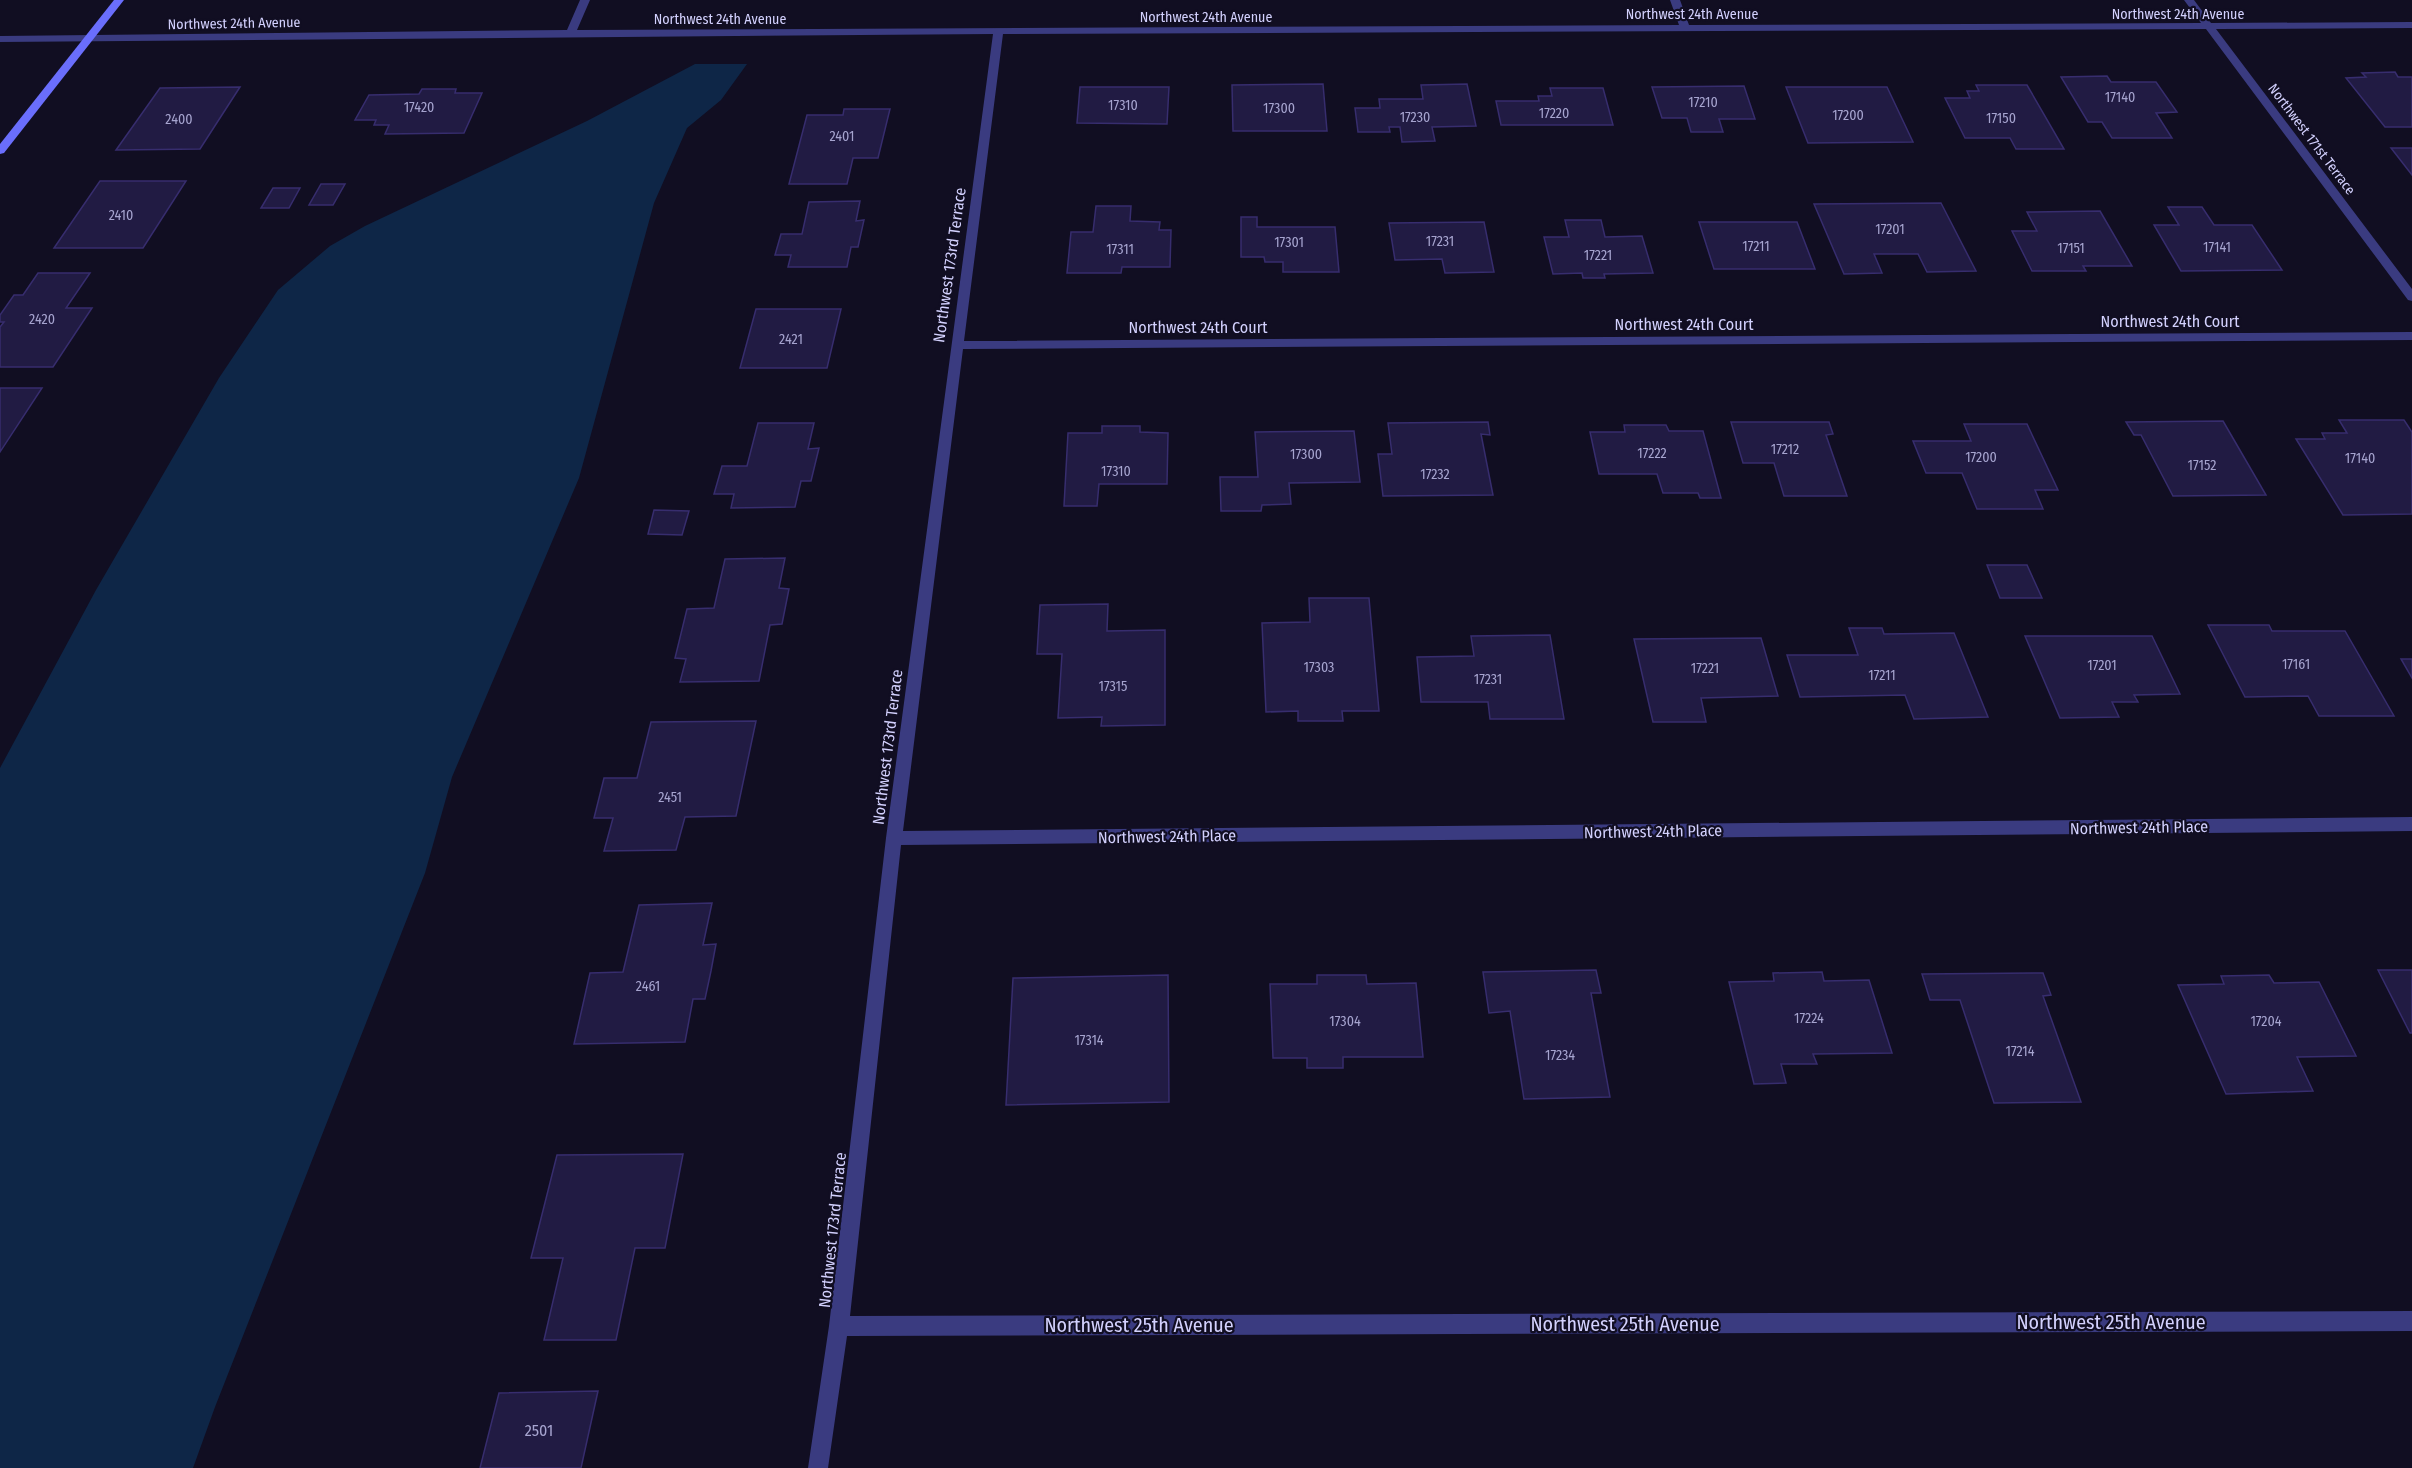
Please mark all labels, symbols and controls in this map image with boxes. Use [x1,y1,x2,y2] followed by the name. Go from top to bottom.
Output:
[1626,6,1758,23] street label: Northwest 24th Avenue
[2112,6,2244,23] street label: Northwest 24th Avenue
[1140,9,1272,26] street label: Northwest 24th Avenue
[654,11,786,28] street label: Northwest 24th Avenue
[168,14,301,33] street label: Northwest 24th Avenue
[2264,81,2359,198] street label: Northwest 171st Terrace
[2105,89,2135,106] house number: 17140
[1688,94,1718,111] house number: 17210
[1108,97,1138,114] house number: 17310
[404,99,434,116] house number: 17420
[1263,100,1295,117] house number: 17300
[1539,105,1569,122] house number: 17220
[1832,107,1864,124] house number: 17200
[1400,109,1430,126] house number: 17230
[1986,110,2016,127] house number: 17150
[165,111,193,128] house number: 2400
[829,128,855,145] house number: 2401
[929,186,970,344] street label: Northwest 173rd Terrace
[109,207,133,224] house number: 2410
[1875,221,1905,238] house number: 17201
[1426,233,1454,250] house number: 17231
[1274,234,1304,251] house number: 17301
[1742,238,1770,255] house number: 17211
[2203,239,2231,256] house number: 17141
[2057,240,2085,257] house number: 17151
[1106,241,1134,258] house number: 17311
[1584,247,1612,264] house number: 17221
[29,311,55,328] house number: 2420
[2101,312,2240,331] street label: Northwest 24th Court
[1615,315,1754,334] street label: Northwest 24th Court
[1129,318,1268,337] street label: Northwest 24th Court
[779,331,803,348] house number: 2421
[1771,441,1799,458] house number: 17212
[1637,445,1667,462] house number: 17222
[1290,446,1322,463] house number: 17300
[1965,449,1997,466] house number: 17200
[2345,450,2375,467] house number: 17140
[2188,457,2216,474] house number: 17152
[1101,463,1131,480] house number: 17310
[1420,466,1450,483] house number: 17232
[2282,656,2310,673] house number: 17161
[2087,657,2117,674] house number: 17201
[1304,659,1334,676] house number: 17303
[1691,660,1719,677] house number: 17221
[1868,667,1896,684] house number: 17211
[869,668,906,826] street label: Northwest 173rd Terrace
[1474,671,1502,688] house number: 17231
[1099,678,1127,695] house number: 17315
[658,789,682,806] house number: 2451
[2070,817,2208,838] street label: Northwest 24th Place
[1584,821,1722,842] street label: Northwest 24th Place
[1098,826,1236,847] street label: Northwest 24th Place
[636,978,660,995] house number: 2461
[1794,1010,1824,1027] house number: 17224
[1329,1013,1361,1030] house number: 17304
[2250,1013,2282,1030] house number: 17204
[1074,1032,1104,1049] house number: 17314
[2005,1043,2035,1060] house number: 17214
[1545,1047,1575,1064] house number: 17234
[815,1151,850,1309] street label: Northwest 173rd Terrace
[2016,1310,2206,1334] street label: Northwest 25th Avenue
[1530,1312,1720,1336] street label: Northwest 25th Avenue
[1044,1313,1234,1337] street label: Northwest 25th Avenue
[525,1421,553,1440] house number: 2501

